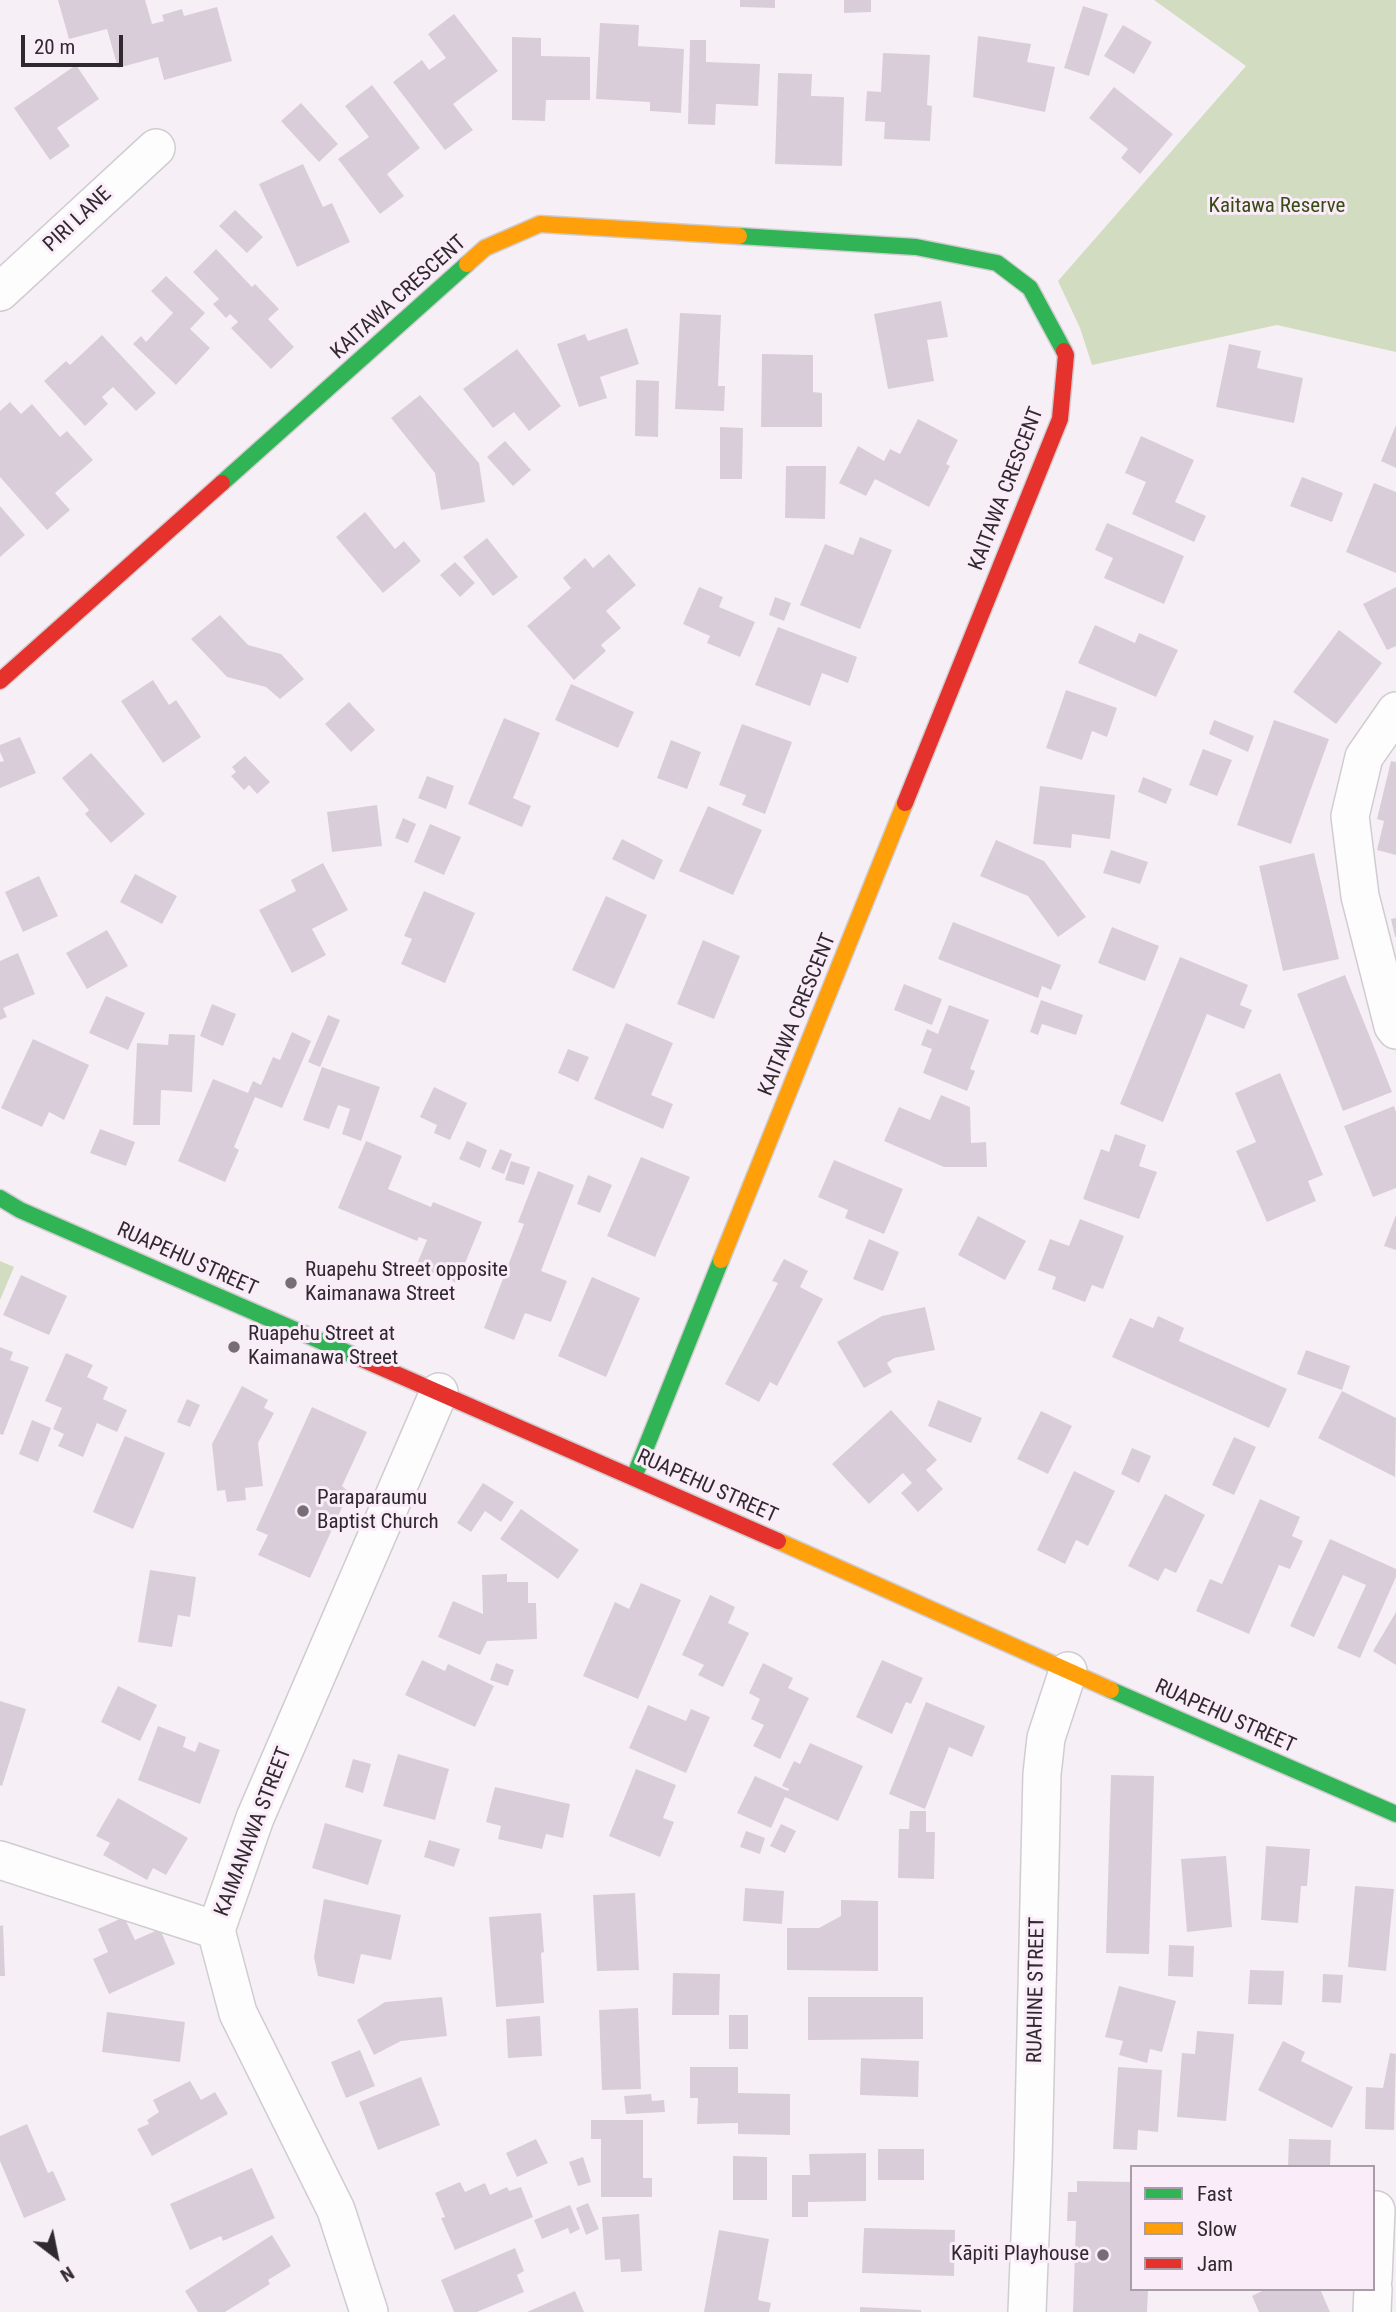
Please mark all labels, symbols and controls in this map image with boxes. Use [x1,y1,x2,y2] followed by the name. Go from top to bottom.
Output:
[24,21,126,65] scale bar
[34,35,75,59] text: 20 m
[39,182,117,258] street label: PIRI LANE
[1209,194,1345,220] park label: Kaitawa Reserve
[326,231,472,365] street label: KAITAWA CRESCENT
[964,404,1050,574] street label: KAITAWA CRESCENT
[754,930,842,1100] street label: KAITAWA CRESCENT
[113,1218,261,1302] street label: RUAPEHU STREET
[305,1258,508,1308] place label: Ruapehu Street opposite Kaimanawa Street
[283,1275,299,1291] marker: Ruapehu Street opposite Kaimanawa Street
[248,1322,398,1372] place label: Ruapehu Street at Kaimanawa Street
[226,1339,242,1355] marker: Ruapehu Street at Kaimanawa Street
[633,1445,781,1529] street label: RUAPEHU STREET
[317,1486,439,1536] place label: Paraparaumu Baptist Church
[295,1503,311,1519] marker: Paraparaumu Baptist Church
[1151,1675,1299,1759] street label: RUAPEHU STREET
[210,1744,298,1920] street label: KAIMANAWA STREET
[1023,1917,1051,2063] street label: RUAHINE STREET
[1130,2165,1375,2291] legend
[1197,2182,1233,2206] text: Fast
[1197,2217,1237,2241] text: Slow
[21,2221,91,2291] north arrow
[951,2242,1089,2268] place label: Kāpiti Playhouse
[1095,2247,1111,2263] marker: Kāpiti Playhouse
[1197,2252,1233,2276] text: Jam
[56,2261,78,2287] text: N

